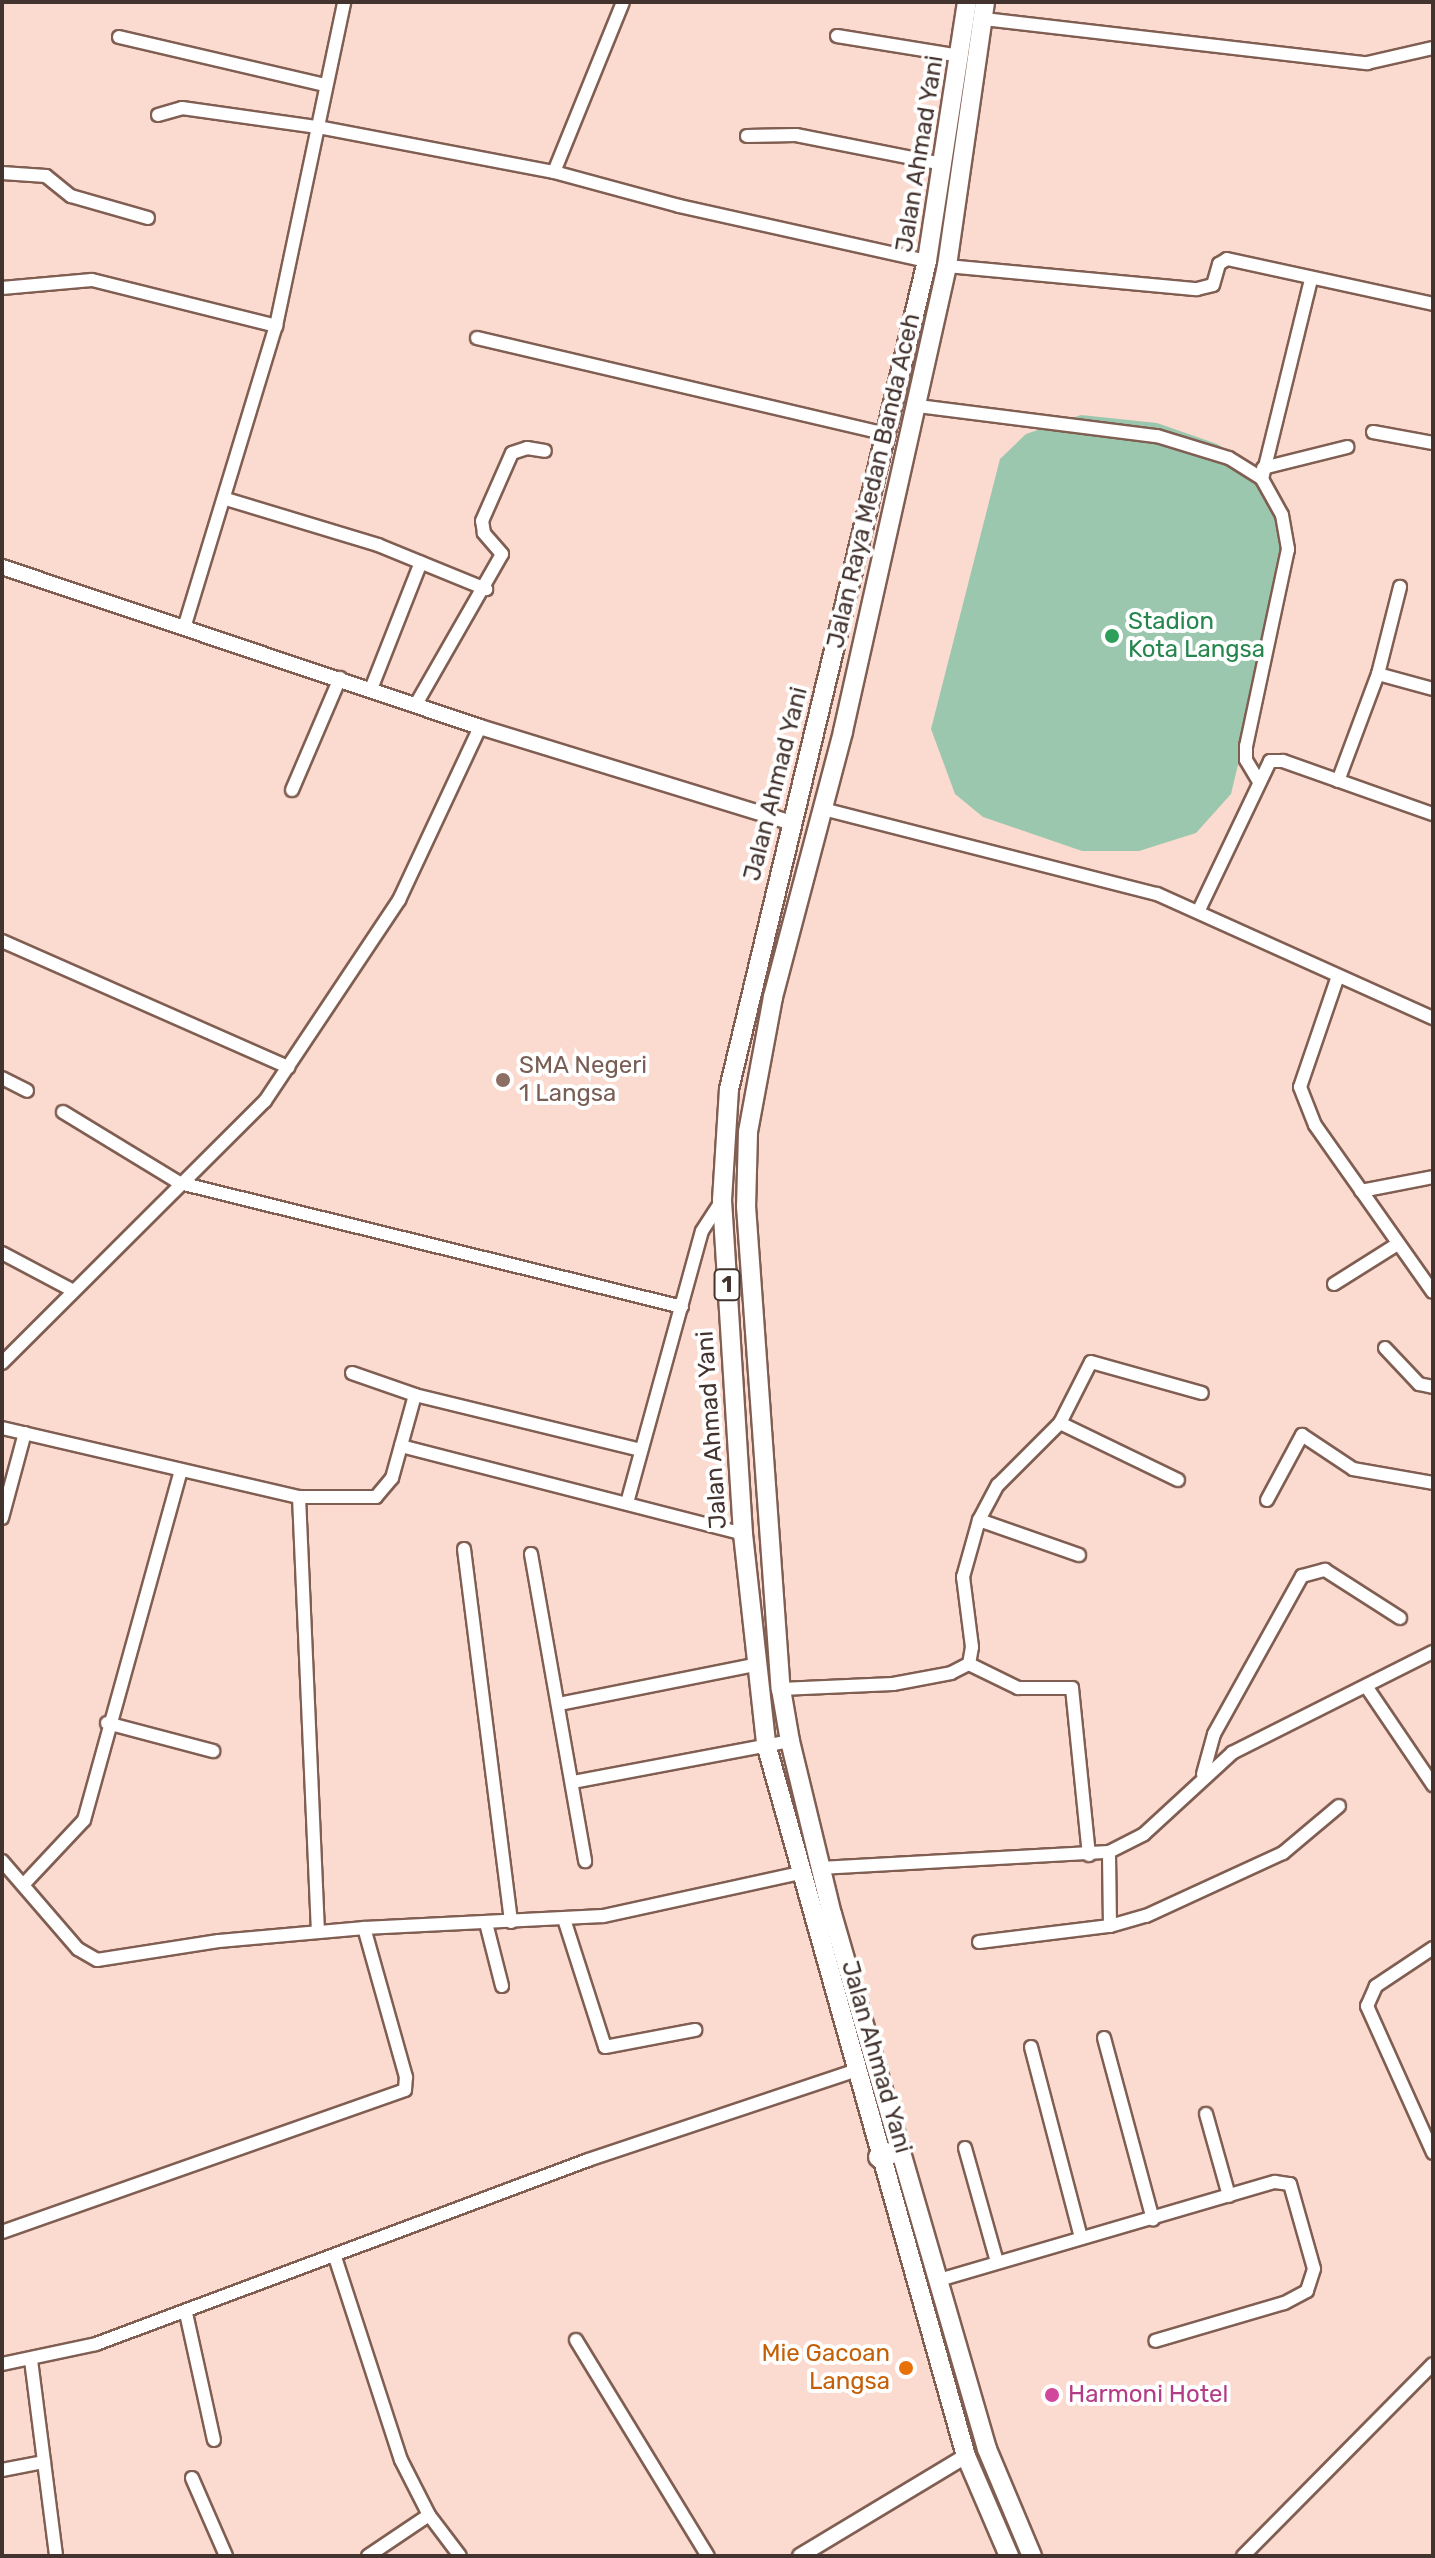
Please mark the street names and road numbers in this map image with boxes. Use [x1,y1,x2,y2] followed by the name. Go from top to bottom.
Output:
[890,53,950,255] street label: Jalan Ahmad Yani
[821,310,927,652] street label: Jalan Raya Medan Banda Aceh
[738,683,814,885] street label: Jalan Ahmad Yani
[713,1267,741,1303] road number: 1
[691,1329,733,1531] street label: Jalan Ahmad Yani
[835,1957,917,2157] street label: Jalan Ahmad Yani

